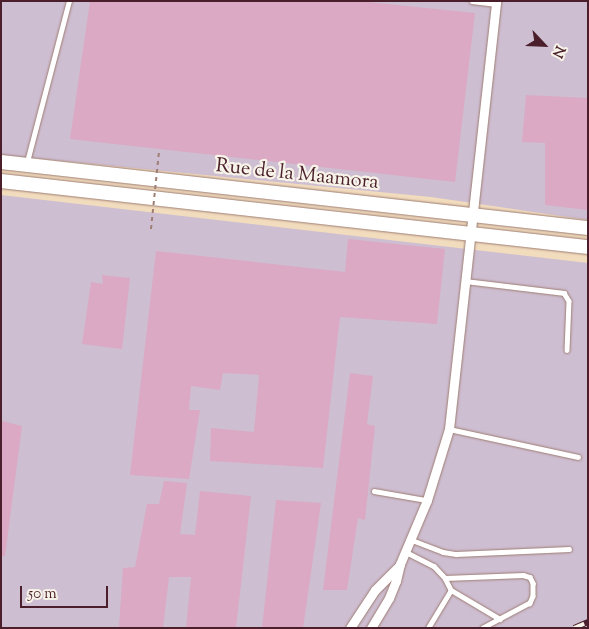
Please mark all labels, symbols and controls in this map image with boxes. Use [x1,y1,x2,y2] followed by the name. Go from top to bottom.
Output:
[519,20,569,70] north arrow
[546,42,569,61] text: N
[214,155,380,195] street label: Rue de la Maamora
[22,576,110,608] scale bar
[28,584,57,605] text: 50 m

